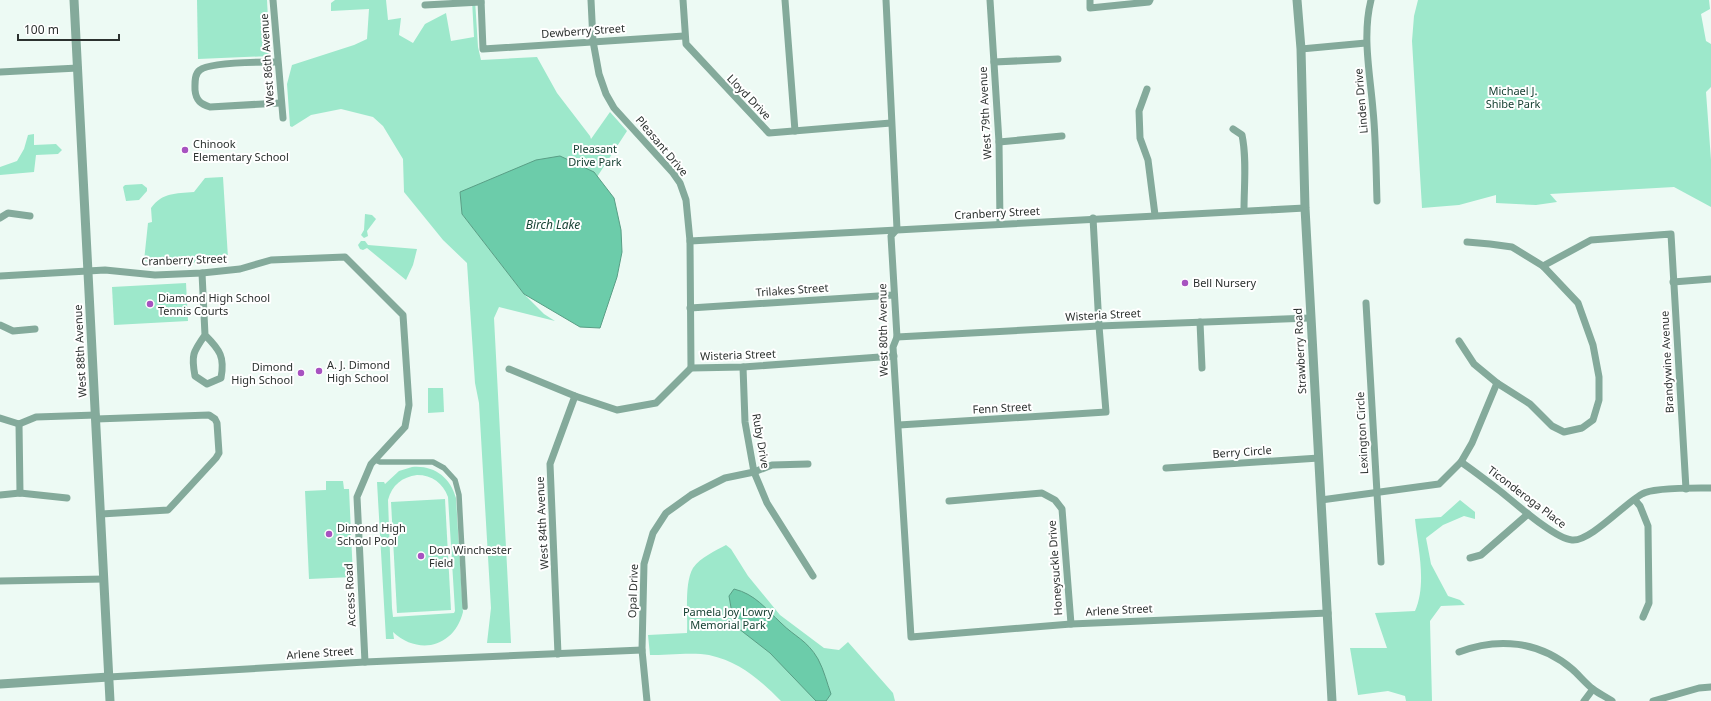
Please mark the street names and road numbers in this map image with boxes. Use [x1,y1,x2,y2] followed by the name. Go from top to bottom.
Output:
[256,13,277,107] street label: West 86th Avenue
[541,20,625,41] street label: Dewberry Street
[975,66,994,160] street label: West 79th Avenue
[1350,68,1371,134] street label: Linden Drive
[724,71,775,123] street label: Lloyd Drive
[633,112,692,179] street label: Pleasant Drive
[954,203,1040,222] street label: Cranberry Street
[141,251,227,268] street label: Cranberry Street
[755,279,829,300] street label: Trilakes Street
[874,283,891,377] street label: West 80th Avenue
[70,304,89,398] street label: West 88th Avenue
[1065,305,1141,324] street label: Wisteria Street
[1290,308,1309,394] street label: Strawberry Road
[1656,310,1677,414] street label: Brandywine Avenue
[700,346,776,363] street label: Wisteria Street
[1352,391,1371,475] street label: Lexington Circle
[972,398,1032,417] street label: Fenn Street
[749,412,774,470] street label: Ruby Drive
[1212,442,1272,461] street label: Berry Circle
[1485,462,1570,531] street label: Ticonderoga Place
[532,476,551,570] street label: West 84th Avenue
[1044,520,1065,616] street label: Honeysuckle Drive
[340,563,359,627] street label: Access Road
[624,564,641,618] street label: Opal Drive
[1085,600,1153,619] street label: Arlene Street
[286,643,354,662] street label: Arlene Street

